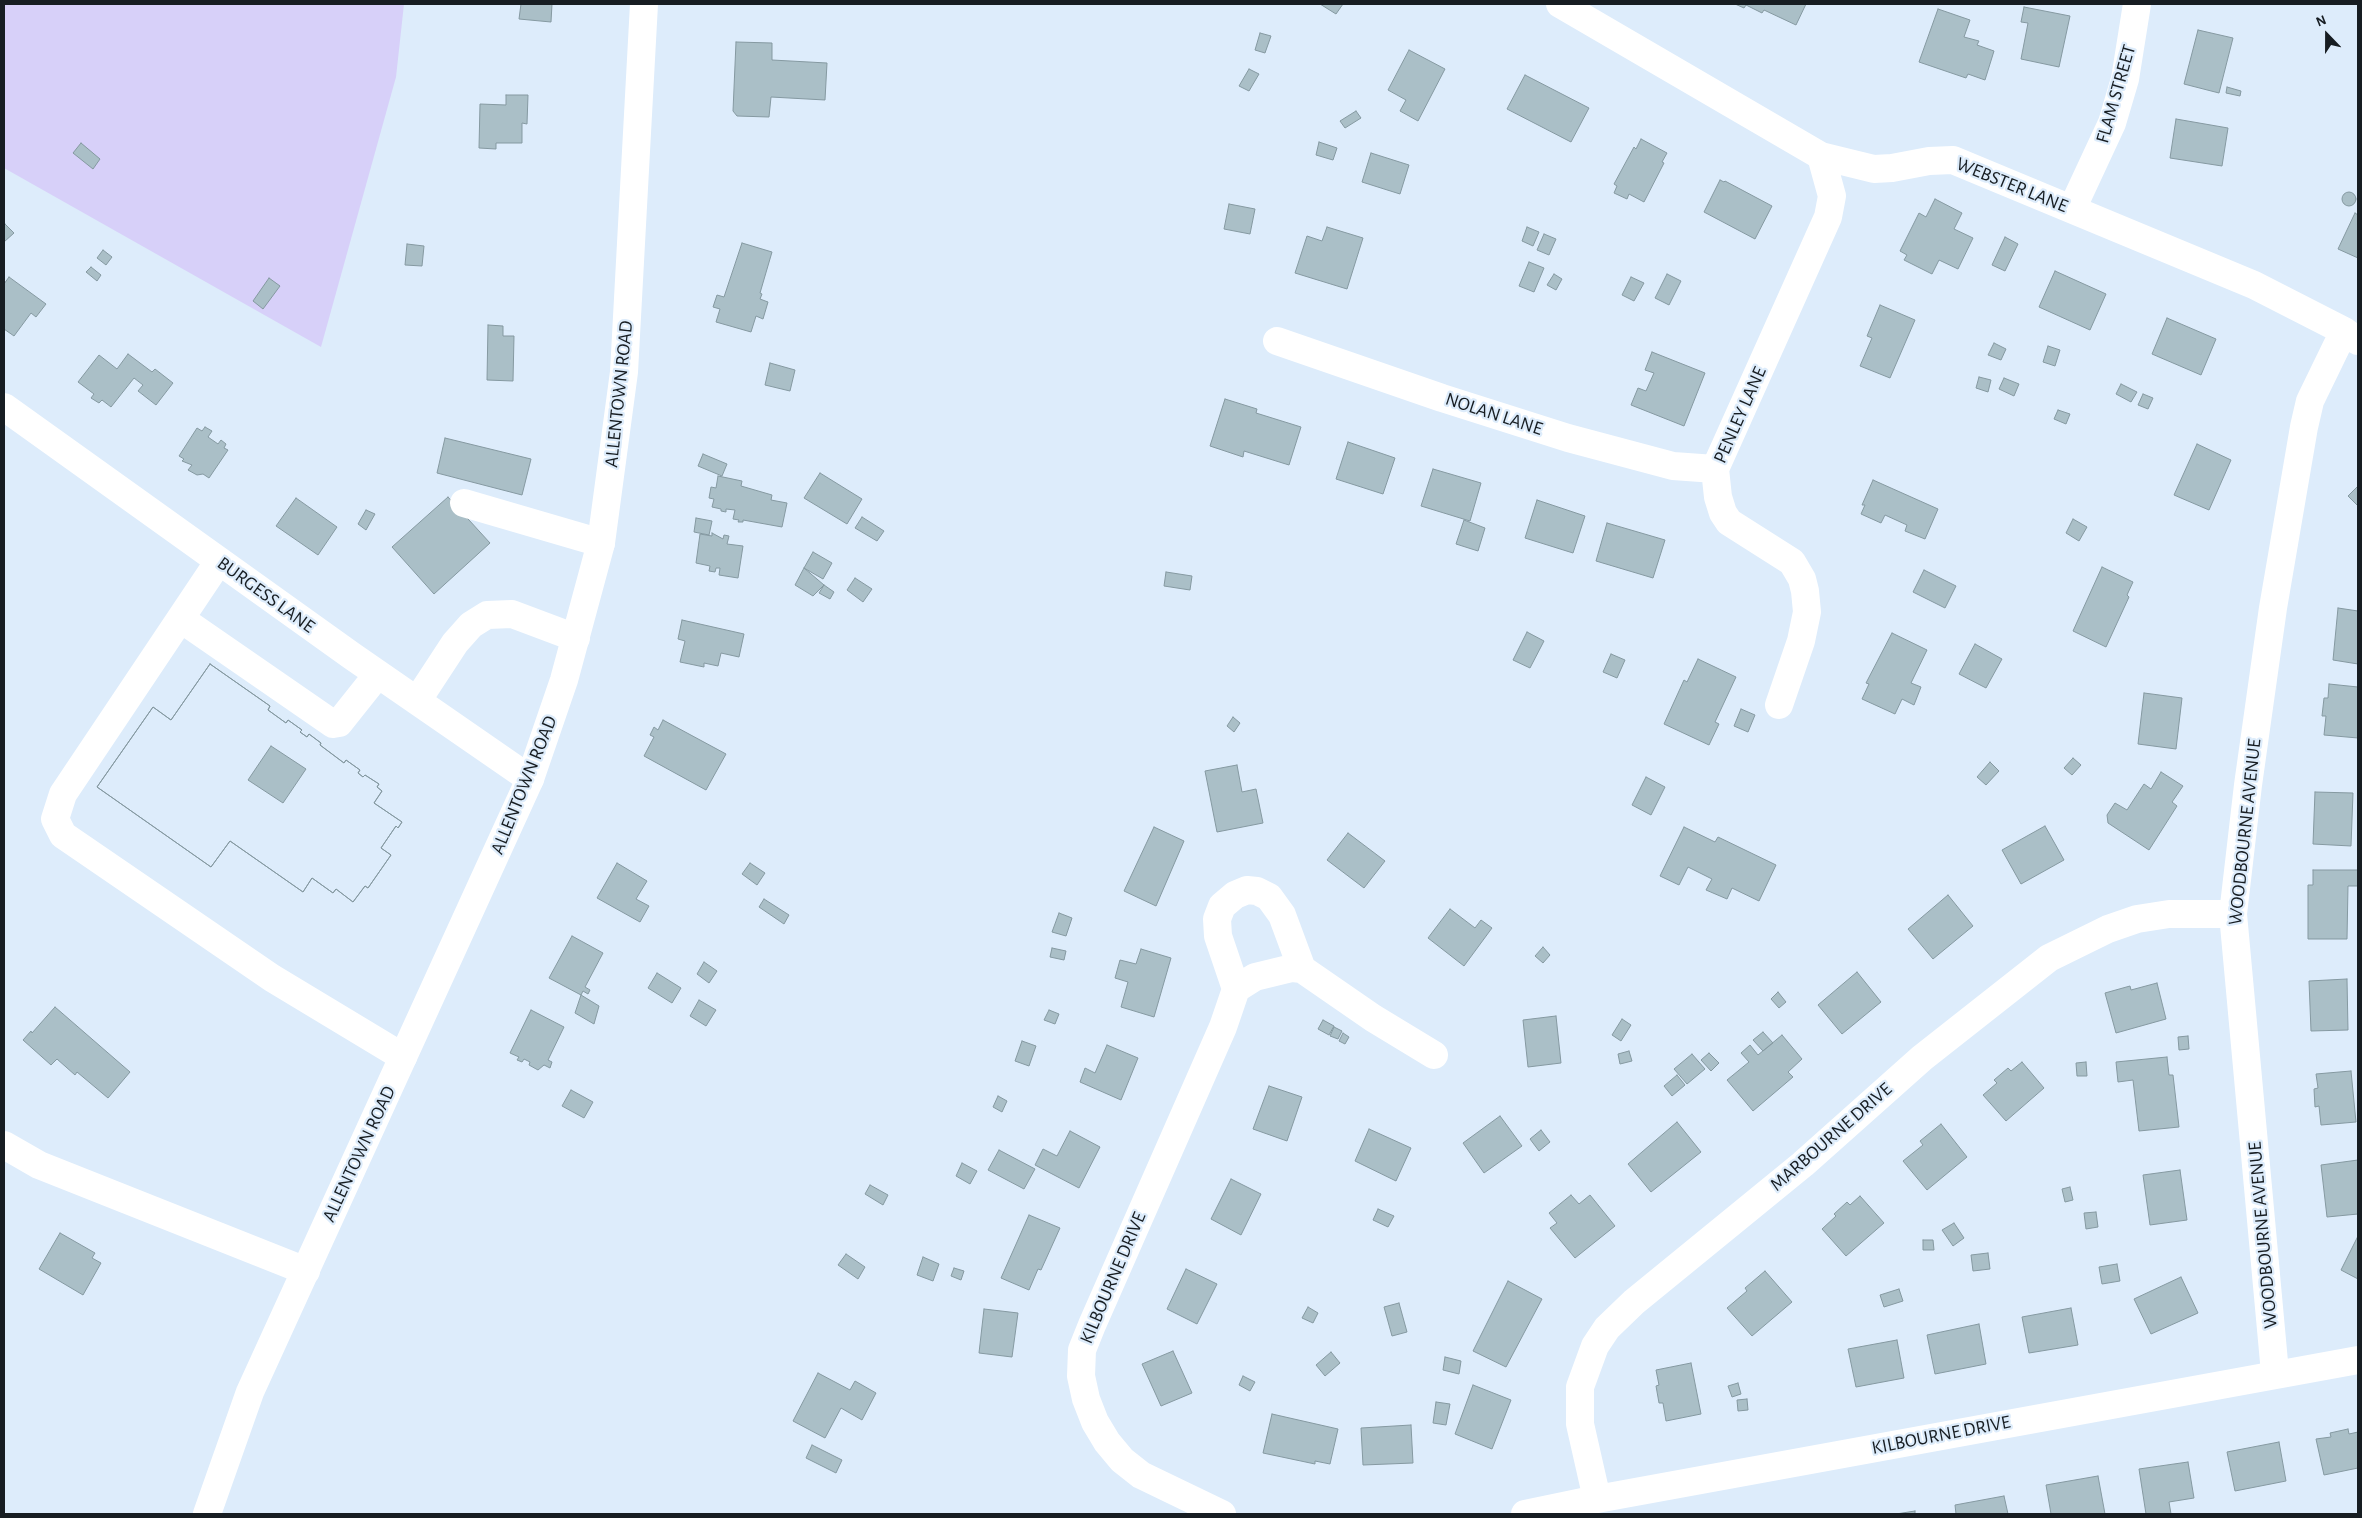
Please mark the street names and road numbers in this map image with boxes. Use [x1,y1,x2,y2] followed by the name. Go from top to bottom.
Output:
[2091,42,2141,146] street label: FLAM STREET
[1953,152,2071,218] street label: WEBSTER LANE
[600,319,638,469] street label: ALLENTOWN ROAD
[1709,363,1771,467] street label: PENLEY LANE
[1443,388,1545,440] street label: NOLAN LANE
[213,552,319,638] street label: BURGESS LANE
[486,712,562,858] street label: ALLENTOWN ROAD
[2224,738,2266,926] street label: WOODBOURNE AVENUE
[1765,1078,1897,1196] street label: MARBOURNE DRIVE
[318,1082,400,1226] street label: ALLENTOWN ROAD
[2243,1141,2283,1329] street label: WOODBOURNE AVENUE
[1075,1209,1151,1347] street label: KILBOURNE DRIVE
[1870,1410,2012,1460] street label: KILBOURNE DRIVE

